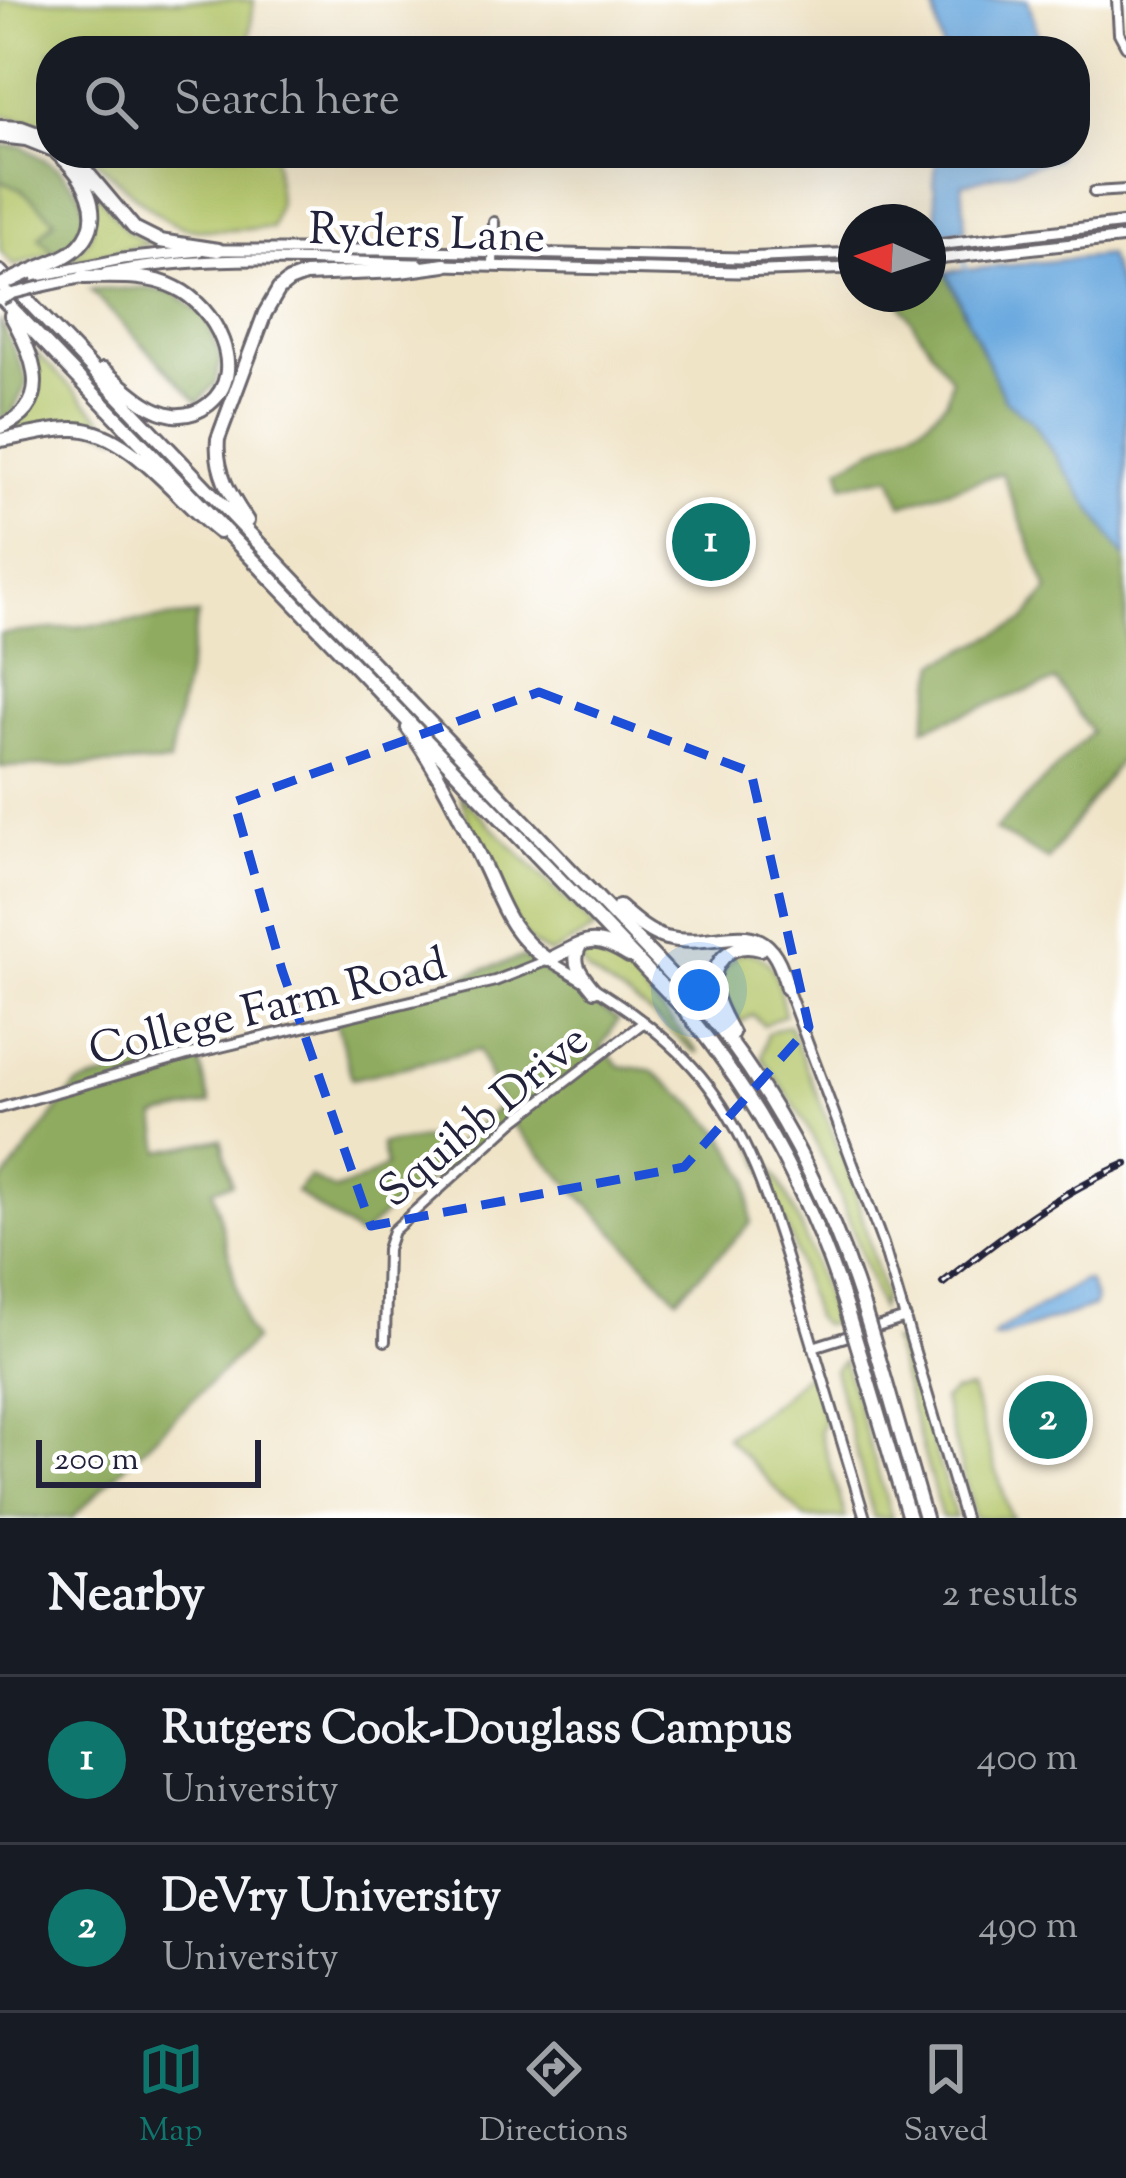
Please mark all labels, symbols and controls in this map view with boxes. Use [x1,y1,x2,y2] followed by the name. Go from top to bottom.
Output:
[36,36,1090,168] search box
[78,69,144,135] icon: search
[174,70,400,135] text: Search here
[307,200,546,273] street label: Ryders Lane
[838,204,946,312] north arrow
[672,497,750,587] pin: 1
[83,934,454,1086] street label: College Farm Road
[669,960,729,1020] your location
[366,1011,605,1226] street label: Squibb Drive
[1009,1375,1087,1465] pin: 2
[36,1434,261,1487] scale bar
[54,1437,139,1485] text: 200 m
[48,1560,205,1633] text: Nearby
[942,1568,1078,1624] text: 2 results
[162,1699,792,1764] text: Rutgers Cook-Douglass Campus
[80,1732,94,1788] text: 1
[977,1732,1078,1788] text: 400 m
[162,1764,339,1820] text: University
[162,1867,501,1932] text: DeVry University
[78,1900,96,1956] text: 2
[979,1900,1078,1956] text: 490 m
[162,1932,339,1988] text: University
[138,2036,204,2156] tab: Map
[479,2036,628,2156] tab: Directions
[904,2036,988,2156] tab: Saved

